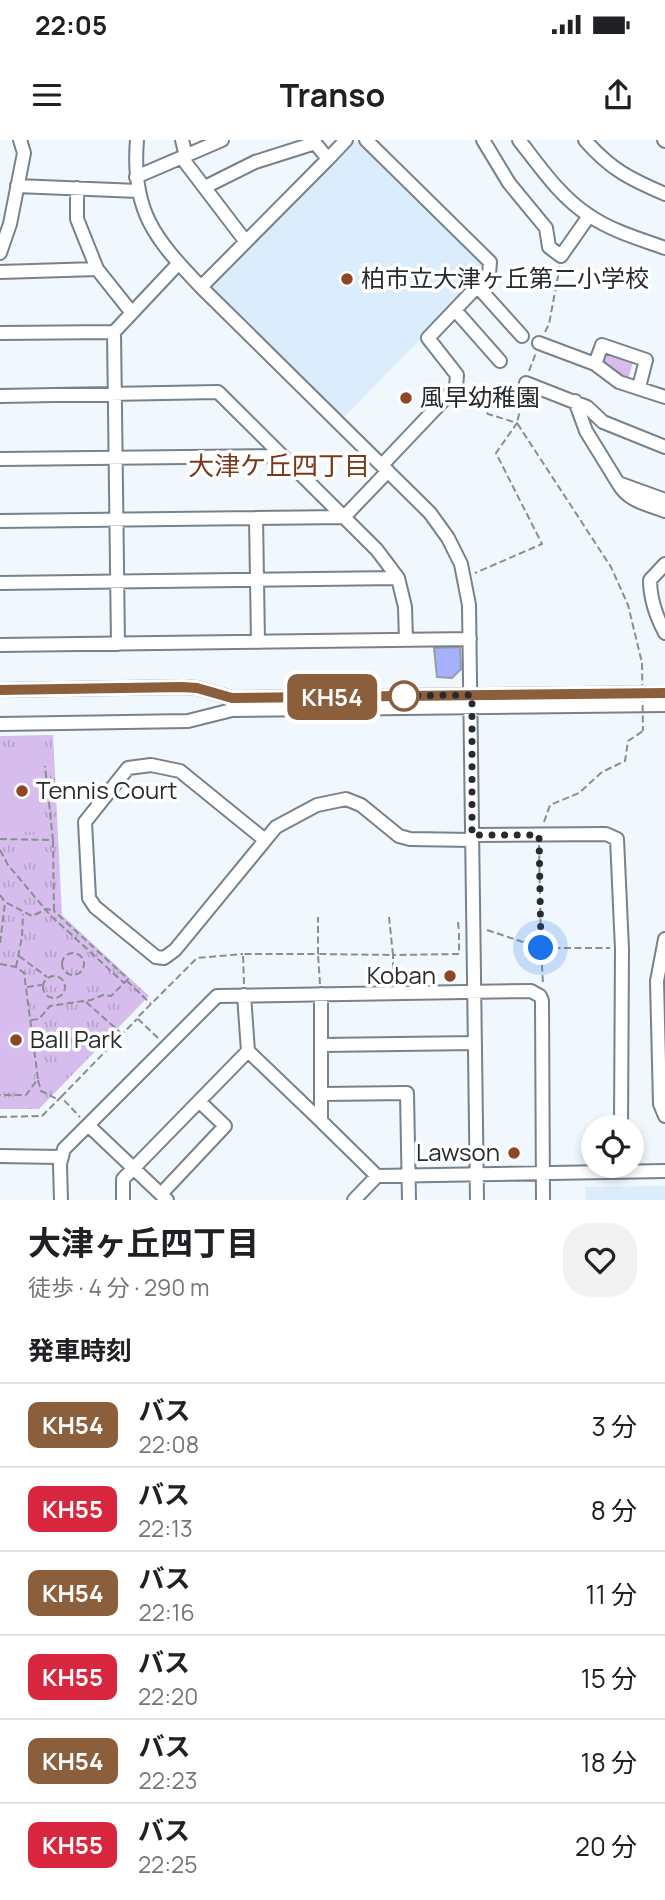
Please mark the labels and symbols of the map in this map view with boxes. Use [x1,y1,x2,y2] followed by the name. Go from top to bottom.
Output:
[361,261,649,294] place label: 柏市立大津ヶ丘第二小学校
[339,271,355,287] marker: 柏市立大津ヶ丘第二小学校
[420,380,540,413] place label: 風早幼稚園
[398,390,414,406] marker: 風早幼稚園
[188,447,370,483] district label: 大津ケ丘四丁目
[283,674,381,720] line badge: KH54
[389,681,419,711] unlabelled marker
[36,773,177,806] place label: Tennis Court
[14,783,30,799] marker: Tennis Court
[523,930,558,965] your location
[367,958,436,991] place label: Koban
[442,968,458,984] marker: Koban
[30,1022,123,1055] place label: Ball Park
[8,1032,24,1048] marker: Ball Park
[416,1135,500,1168] place label: Lawson
[506,1145,522,1161] marker: Lawson

